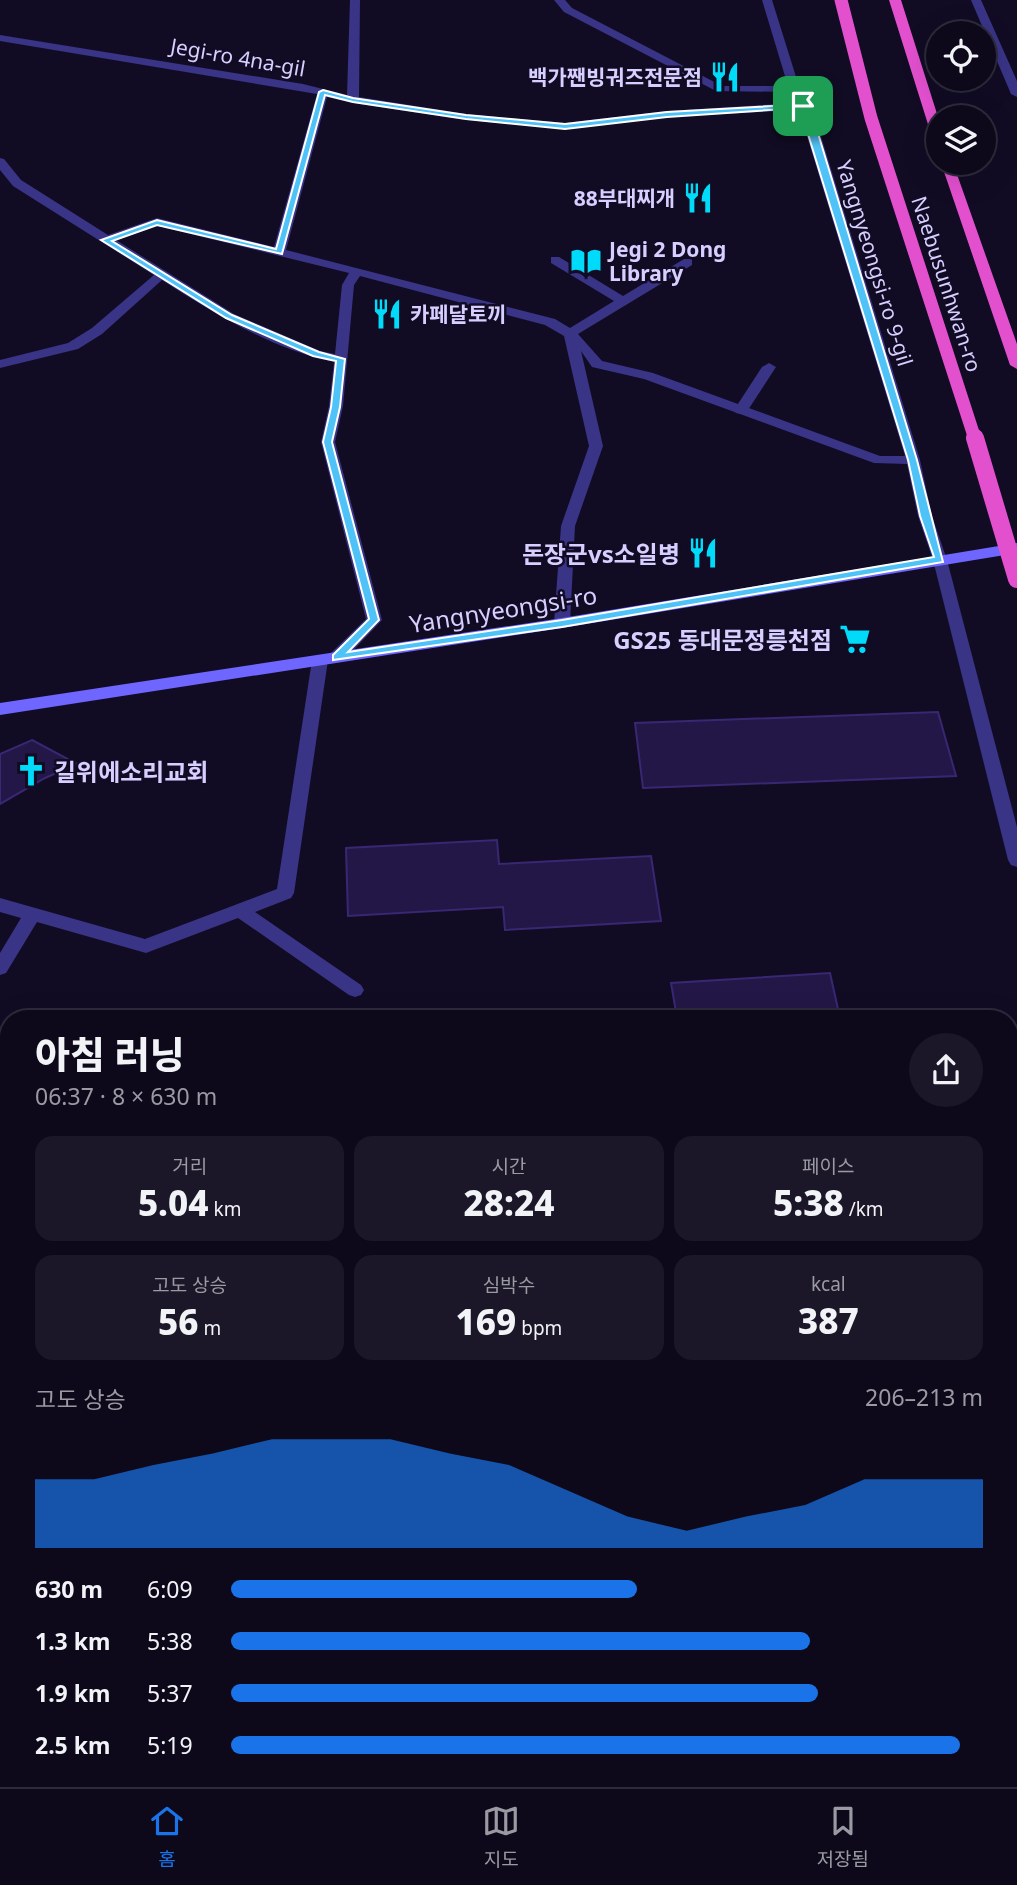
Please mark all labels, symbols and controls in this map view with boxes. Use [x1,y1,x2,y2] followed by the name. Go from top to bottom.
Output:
[926,21,996,175] map controls
[926,21,996,91] button: locate
[166,31,308,83] street label: Jegi-ro 4na-gil
[708,60,742,94] restaurant icon: 백가짼빙궈즈전문점
[528,63,702,91] place label: 백가짼빙궈즈전문점
[773,76,833,136] pin
[784,87,822,125] icon: arrive
[926,105,996,175] button: layers
[830,157,920,369] street label: Yangnyeongsi-ro 9-gil
[681,181,715,215] restaurant icon: 88부대찌개
[574,184,675,212] place label: 88부대찌개
[905,192,989,376] street label: Naebusunhwan-ro
[607,235,726,287] place label: Jegi 2 Dong Library
[569,244,603,278] library icon: Jegi 2 Dong Library
[370,297,404,331] restaurant icon: 카페달토끼
[410,300,507,328] place label: 카페달토끼
[686,536,720,570] restaurant icon: 돈장군vs소일병
[522,537,680,570] place label: 돈장군vs소일병
[407,578,599,640] street label: Yangnyeongsi-ro
[838,622,872,656] supermarket icon: GS25 동대문정릉천점
[613,623,832,656] place label: GS25 동대문정릉천점
[14,754,48,788] church icon: 길위에소리교회
[54,755,209,788] place label: 길위에소리교회
[35,1028,185,1080] text: 아침 러닝
[909,1033,983,1107] button: share
[35,1080,217,1112] text: 06:37 · 8 × 630 m
[172,1153,207,1179] text: 거리
[492,1153,526,1179] text: 시간
[802,1153,855,1179] text: 페이스
[138,1179,209,1226] text: 5.04
[464,1179,554,1226] text: 28:24
[773,1179,844,1226] text: 5:38
[209,1196,241,1222] text: km
[844,1196,884,1222] text: /km
[811,1271,846,1297] text: kcal
[152,1272,227,1298] text: 고도 상승
[483,1272,535,1298] text: 심박수
[798,1297,859,1344] text: 387
[158,1298,199,1345] text: 56
[456,1298,516,1345] text: 169
[199,1315,221,1341] text: m
[516,1315,562,1341] text: bpm
[865,1381,983,1413] text: 206–213 m
[35,1383,126,1415] text: 고도 상승
[35,1573,103,1605] text: 630 m
[147,1573,193,1605] text: 6:09
[35,1625,110,1657] text: 1.3 km
[147,1625,193,1657] text: 5:38
[35,1677,110,1709] text: 1.9 km
[147,1677,193,1709] text: 5:37
[35,1729,110,1761] text: 2.5 km
[147,1729,193,1761] text: 5:19
[148,1802,186,1872] tab: 홈
[482,1802,520,1872] tab: 지도
[816,1802,869,1872] tab: 저장됨

